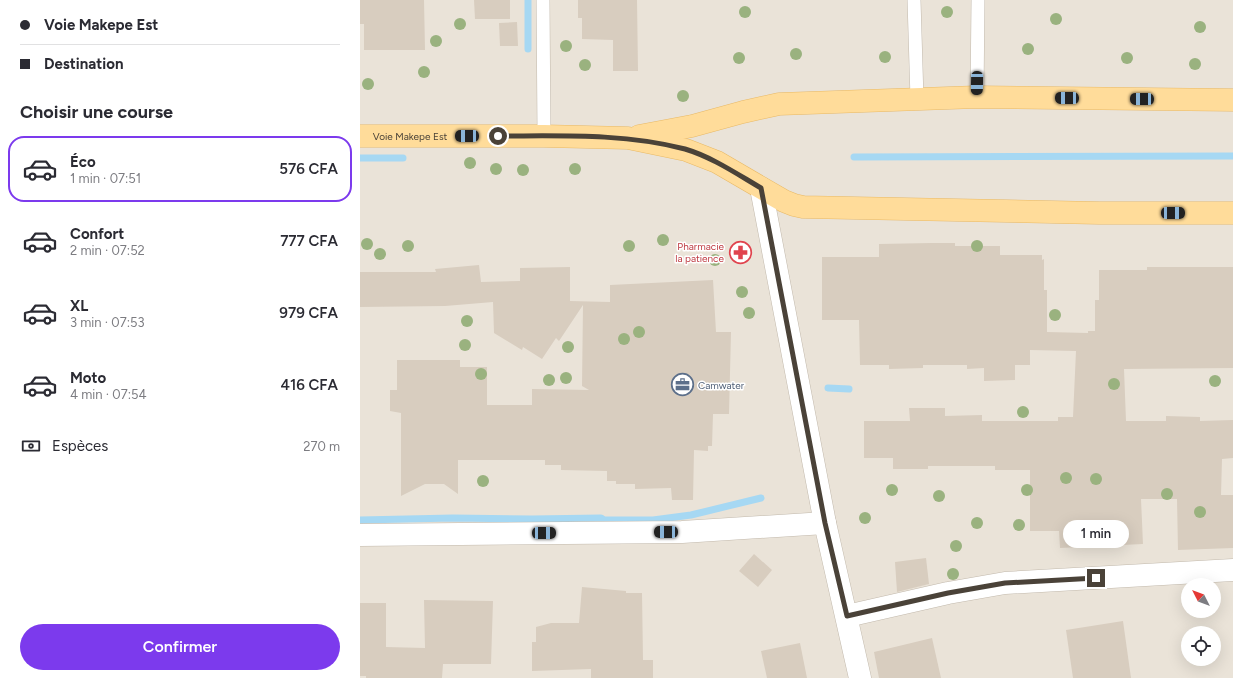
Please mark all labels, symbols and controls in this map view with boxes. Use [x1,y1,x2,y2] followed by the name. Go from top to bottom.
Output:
[44,16,158,34] text: Voie Makepe Est
[44,55,123,73] text: Destination
[971,71,983,95] car
[1055,92,1079,104] car
[1130,93,1154,105] car
[20,101,173,123] text: Choisir une course
[489,127,507,145] route start
[373,130,448,143] street label: Voie Makepe Est
[455,130,479,142] car
[22,151,58,187] icon: car
[70,153,96,171] text: Éco
[279,160,338,178] text: 576 CFA
[70,171,141,186] text: 1 min · 07:51
[1161,207,1185,219] car
[22,223,58,259] icon: car
[70,225,124,243] text: Confort
[280,232,338,250] text: 777 CFA
[727,239,753,265] pharmacy icon: Pharmacie la patience
[675,240,725,265] place label: Pharmacie la patience
[70,243,145,258] text: 2 min · 07:52
[22,295,58,331] icon: car
[70,297,88,315] text: XL
[279,304,338,322] text: 979 CFA
[70,315,145,330] text: 3 min · 07:53
[22,367,58,403] icon: car
[70,369,106,387] text: Moto
[670,372,696,398] office icon: Camwater
[280,376,338,394] text: 416 CFA
[698,379,745,392] place label: Camwater
[70,387,147,402] text: 4 min · 07:54
[20,435,42,457] icon: cash
[52,437,108,455] text: Espèces
[303,439,340,454] text: 270 m
[1063,520,1129,548] callout: 1 min
[654,526,678,538] car
[1081,526,1111,541] text: 1 min
[532,527,556,539] car
[1087,569,1105,587] route end
[1181,578,1221,618] north arrow
[1181,578,1221,666] map controls
[20,624,340,670] button: Confirmer
[1181,626,1221,666] button: locate

